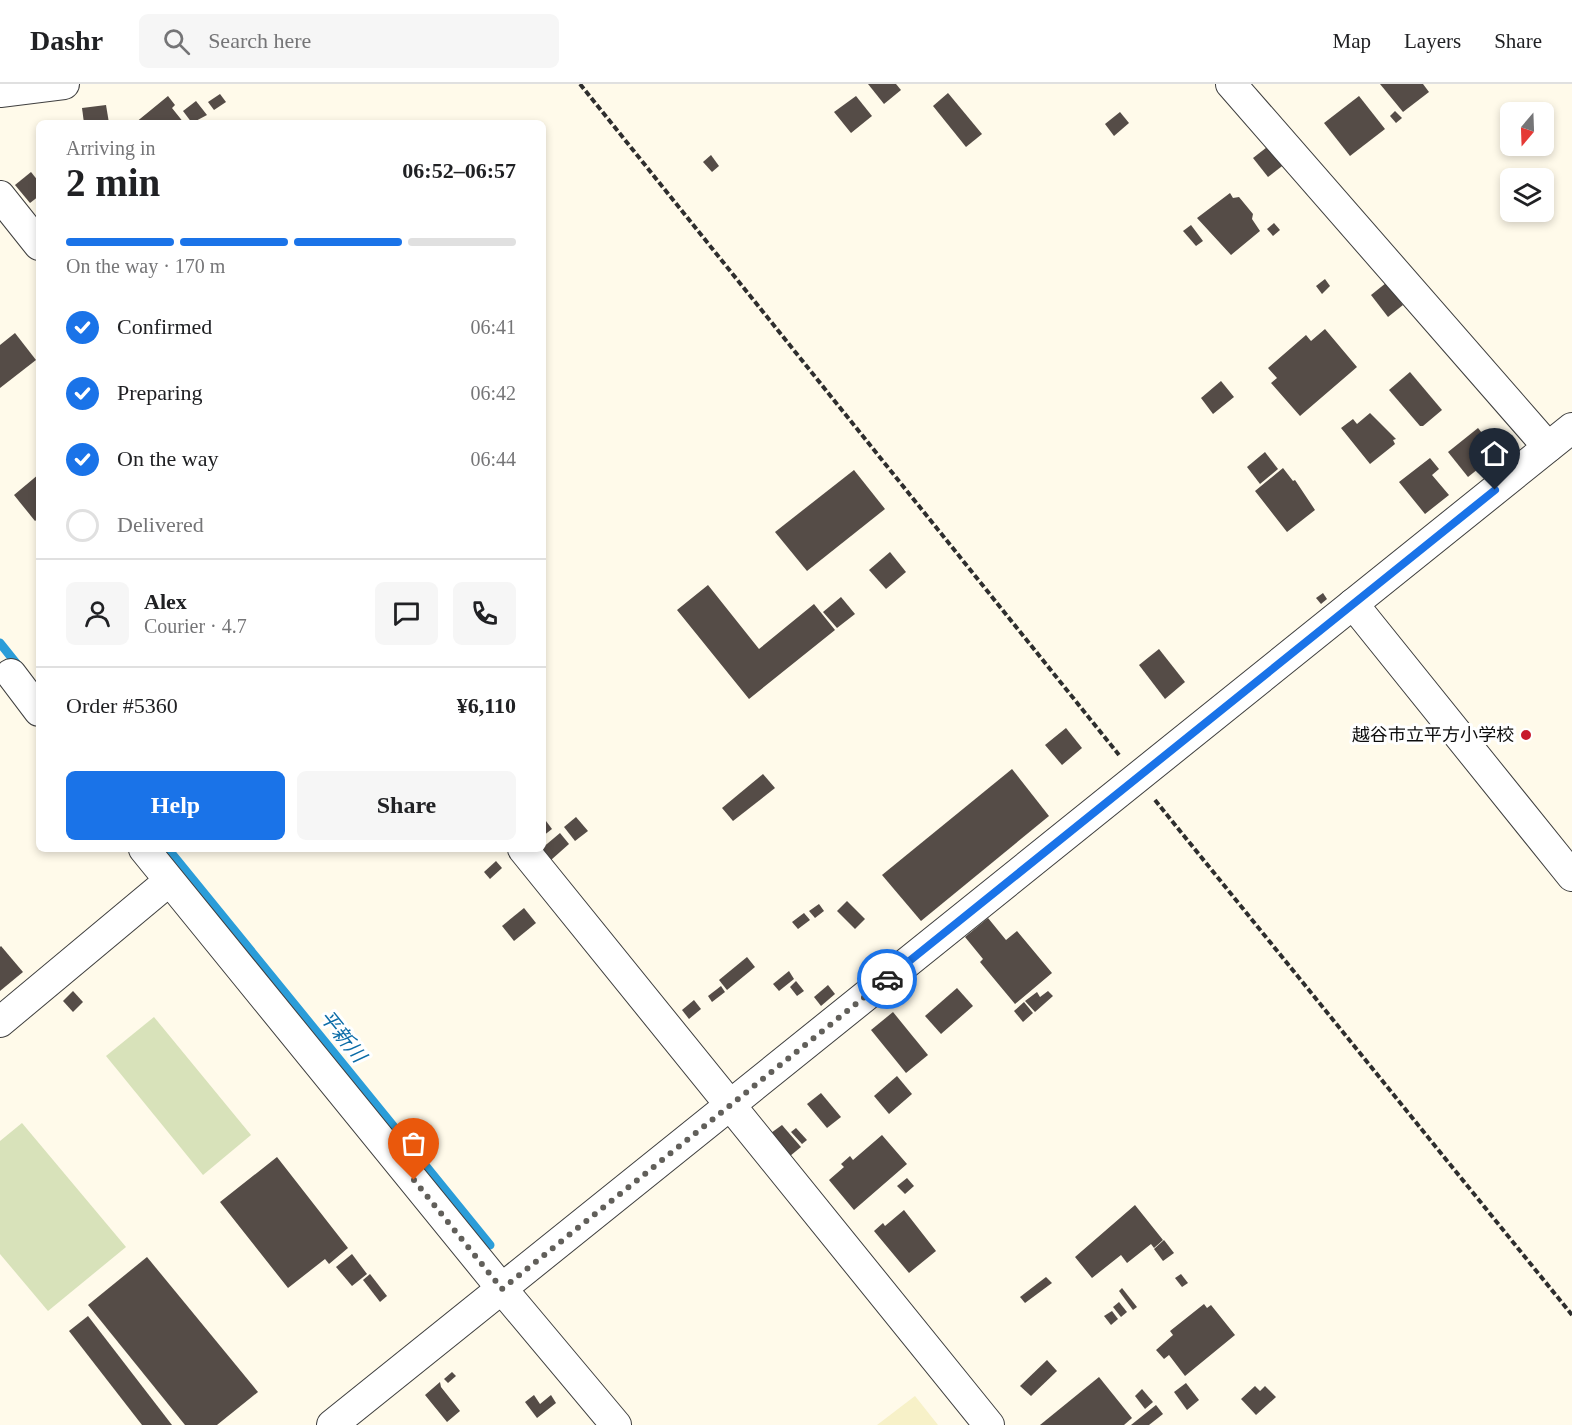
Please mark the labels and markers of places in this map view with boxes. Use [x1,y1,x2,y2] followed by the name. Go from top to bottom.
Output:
[1469,428,1520,490] pin
[1352,725,1514,745] place label: 越谷市立平方小学校
[1519,728,1533,742] marker: 越谷市立平方小学校
[388,1118,439,1180] pin

